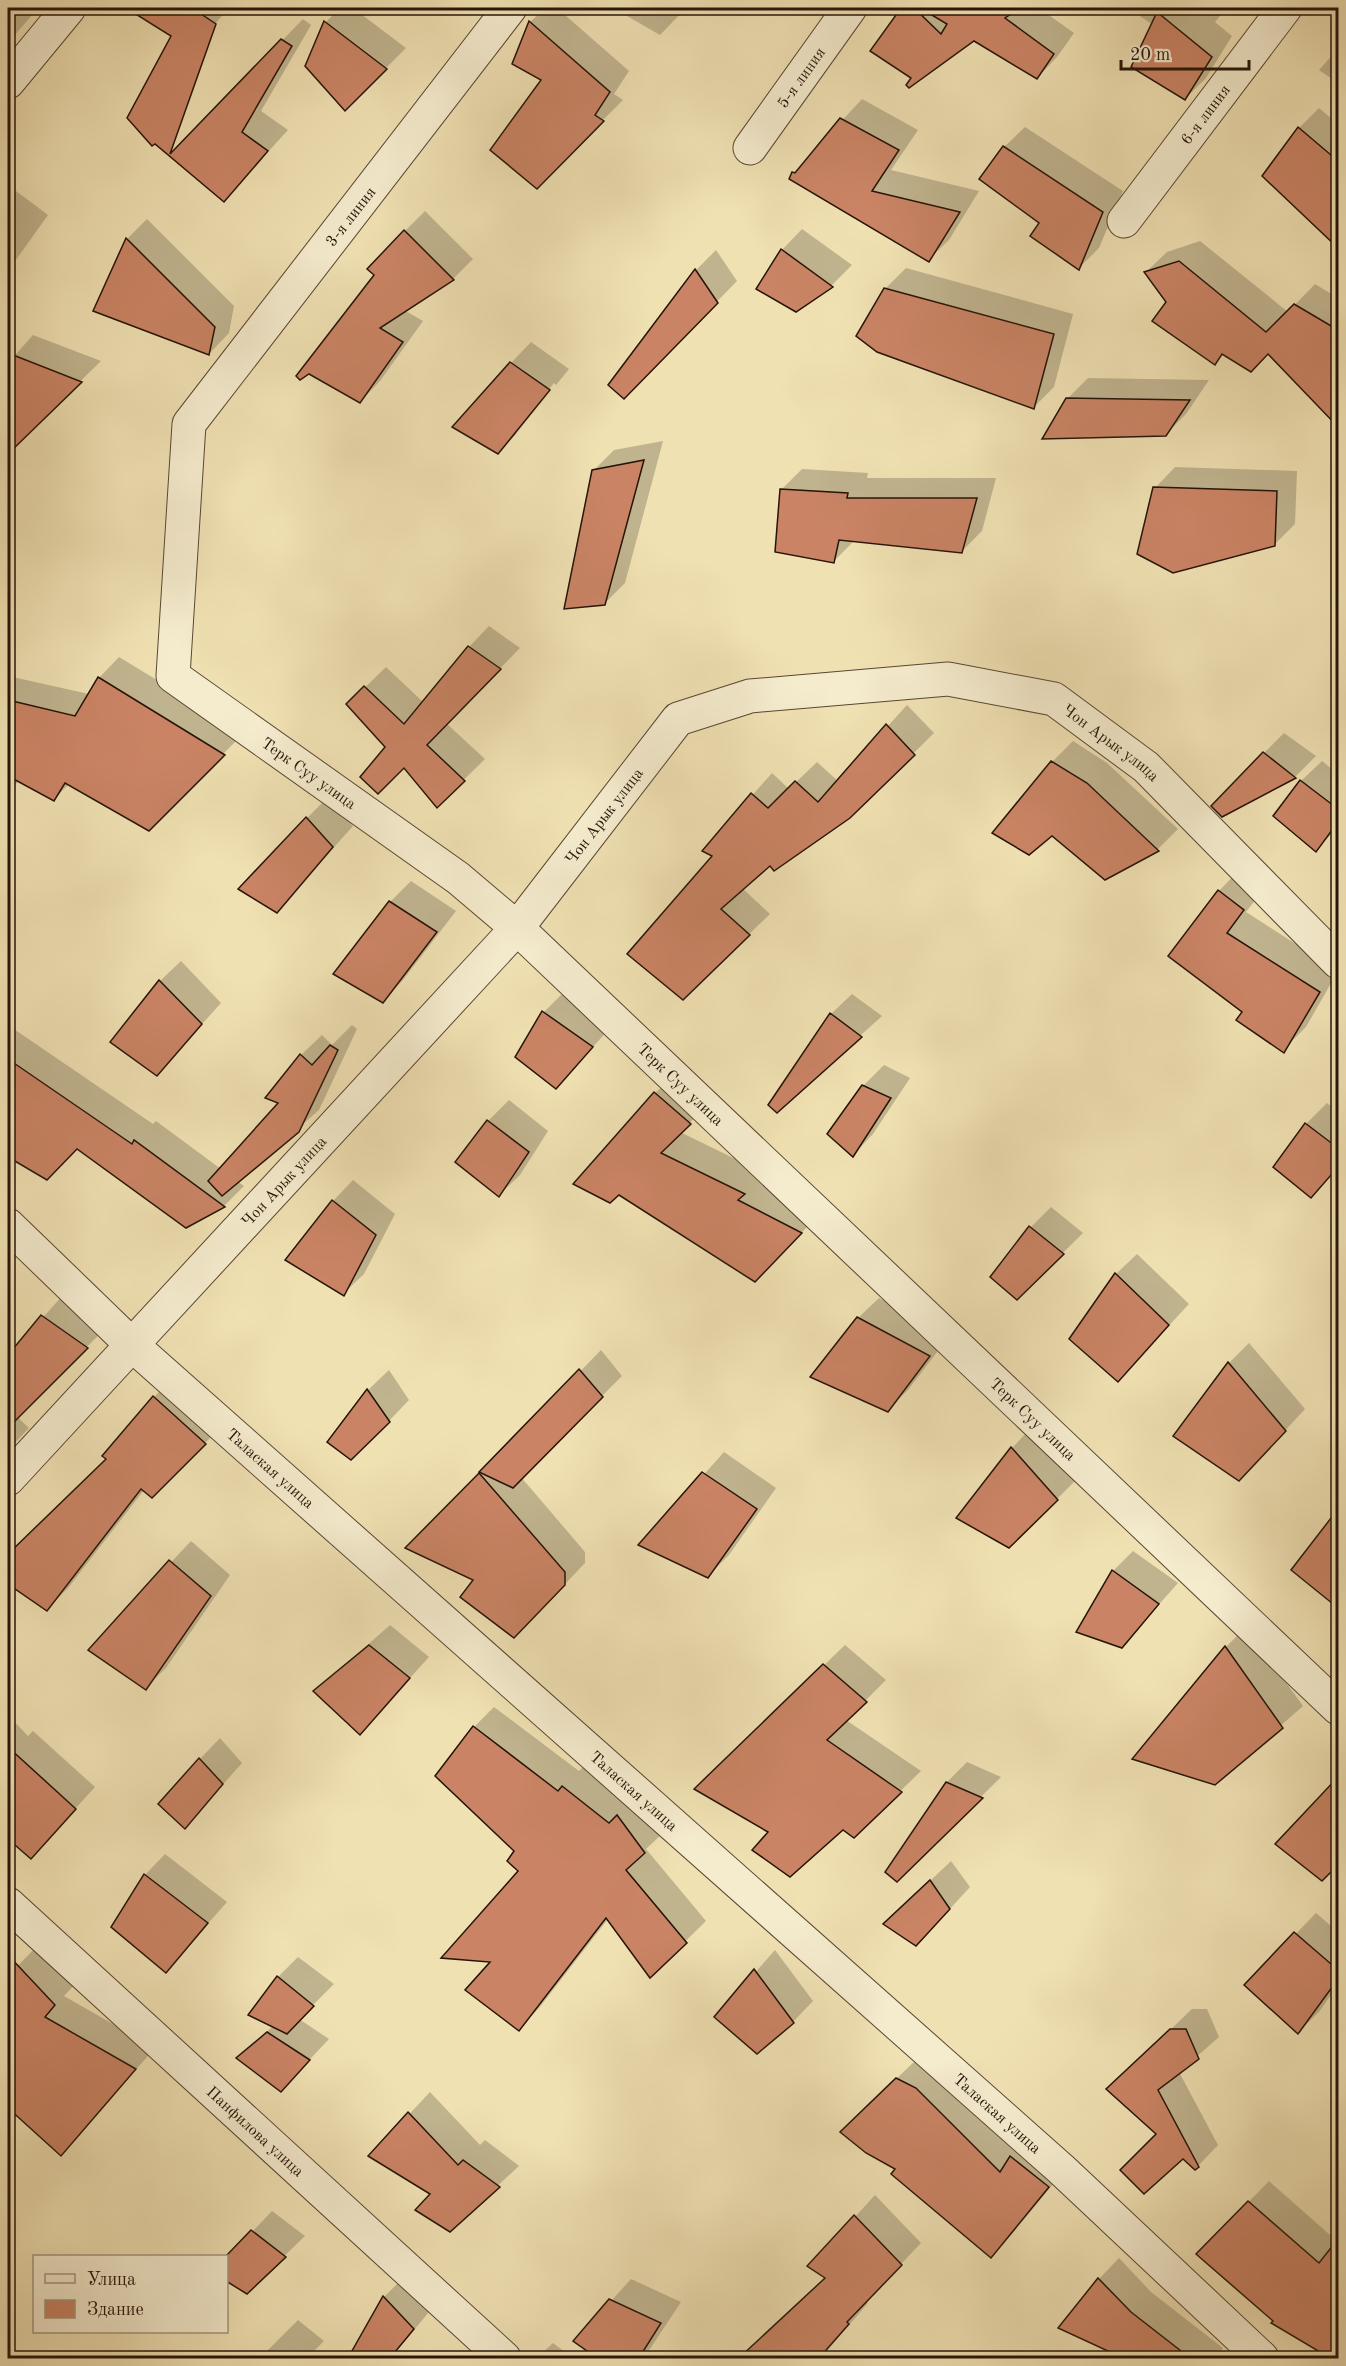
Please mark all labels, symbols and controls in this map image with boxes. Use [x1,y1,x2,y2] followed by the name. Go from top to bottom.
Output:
[1121,33,1248,71] scale bar
[775,45,829,112] street label: 5-я линия
[1130,46,1170,64] text: 20 m
[1179,82,1234,148] street label: 6-я линия
[324,185,380,250] street label: 3-я линия
[1059,702,1161,785] street label: Чон Арык улица
[258,735,358,813] street label: Терк Суу улица
[563,766,647,868] street label: Чон Арык улица
[634,1041,726,1130] street label: Терк Суу улица
[239,1134,330,1230] street label: Чон Арык улица
[986,1376,1078,1464] street label: Терк Суу улица
[223,1427,316,1512] street label: Талаская улица
[586,1749,680,1835] street label: Талаская улица
[950,2072,1044,2157] street label: Талаская улица
[203,2084,306,2181] street label: Панфилова улица
[33,2255,228,2333] legend
[87,2271,136,2289] text: Улица
[87,2301,144,2319] text: Здание

